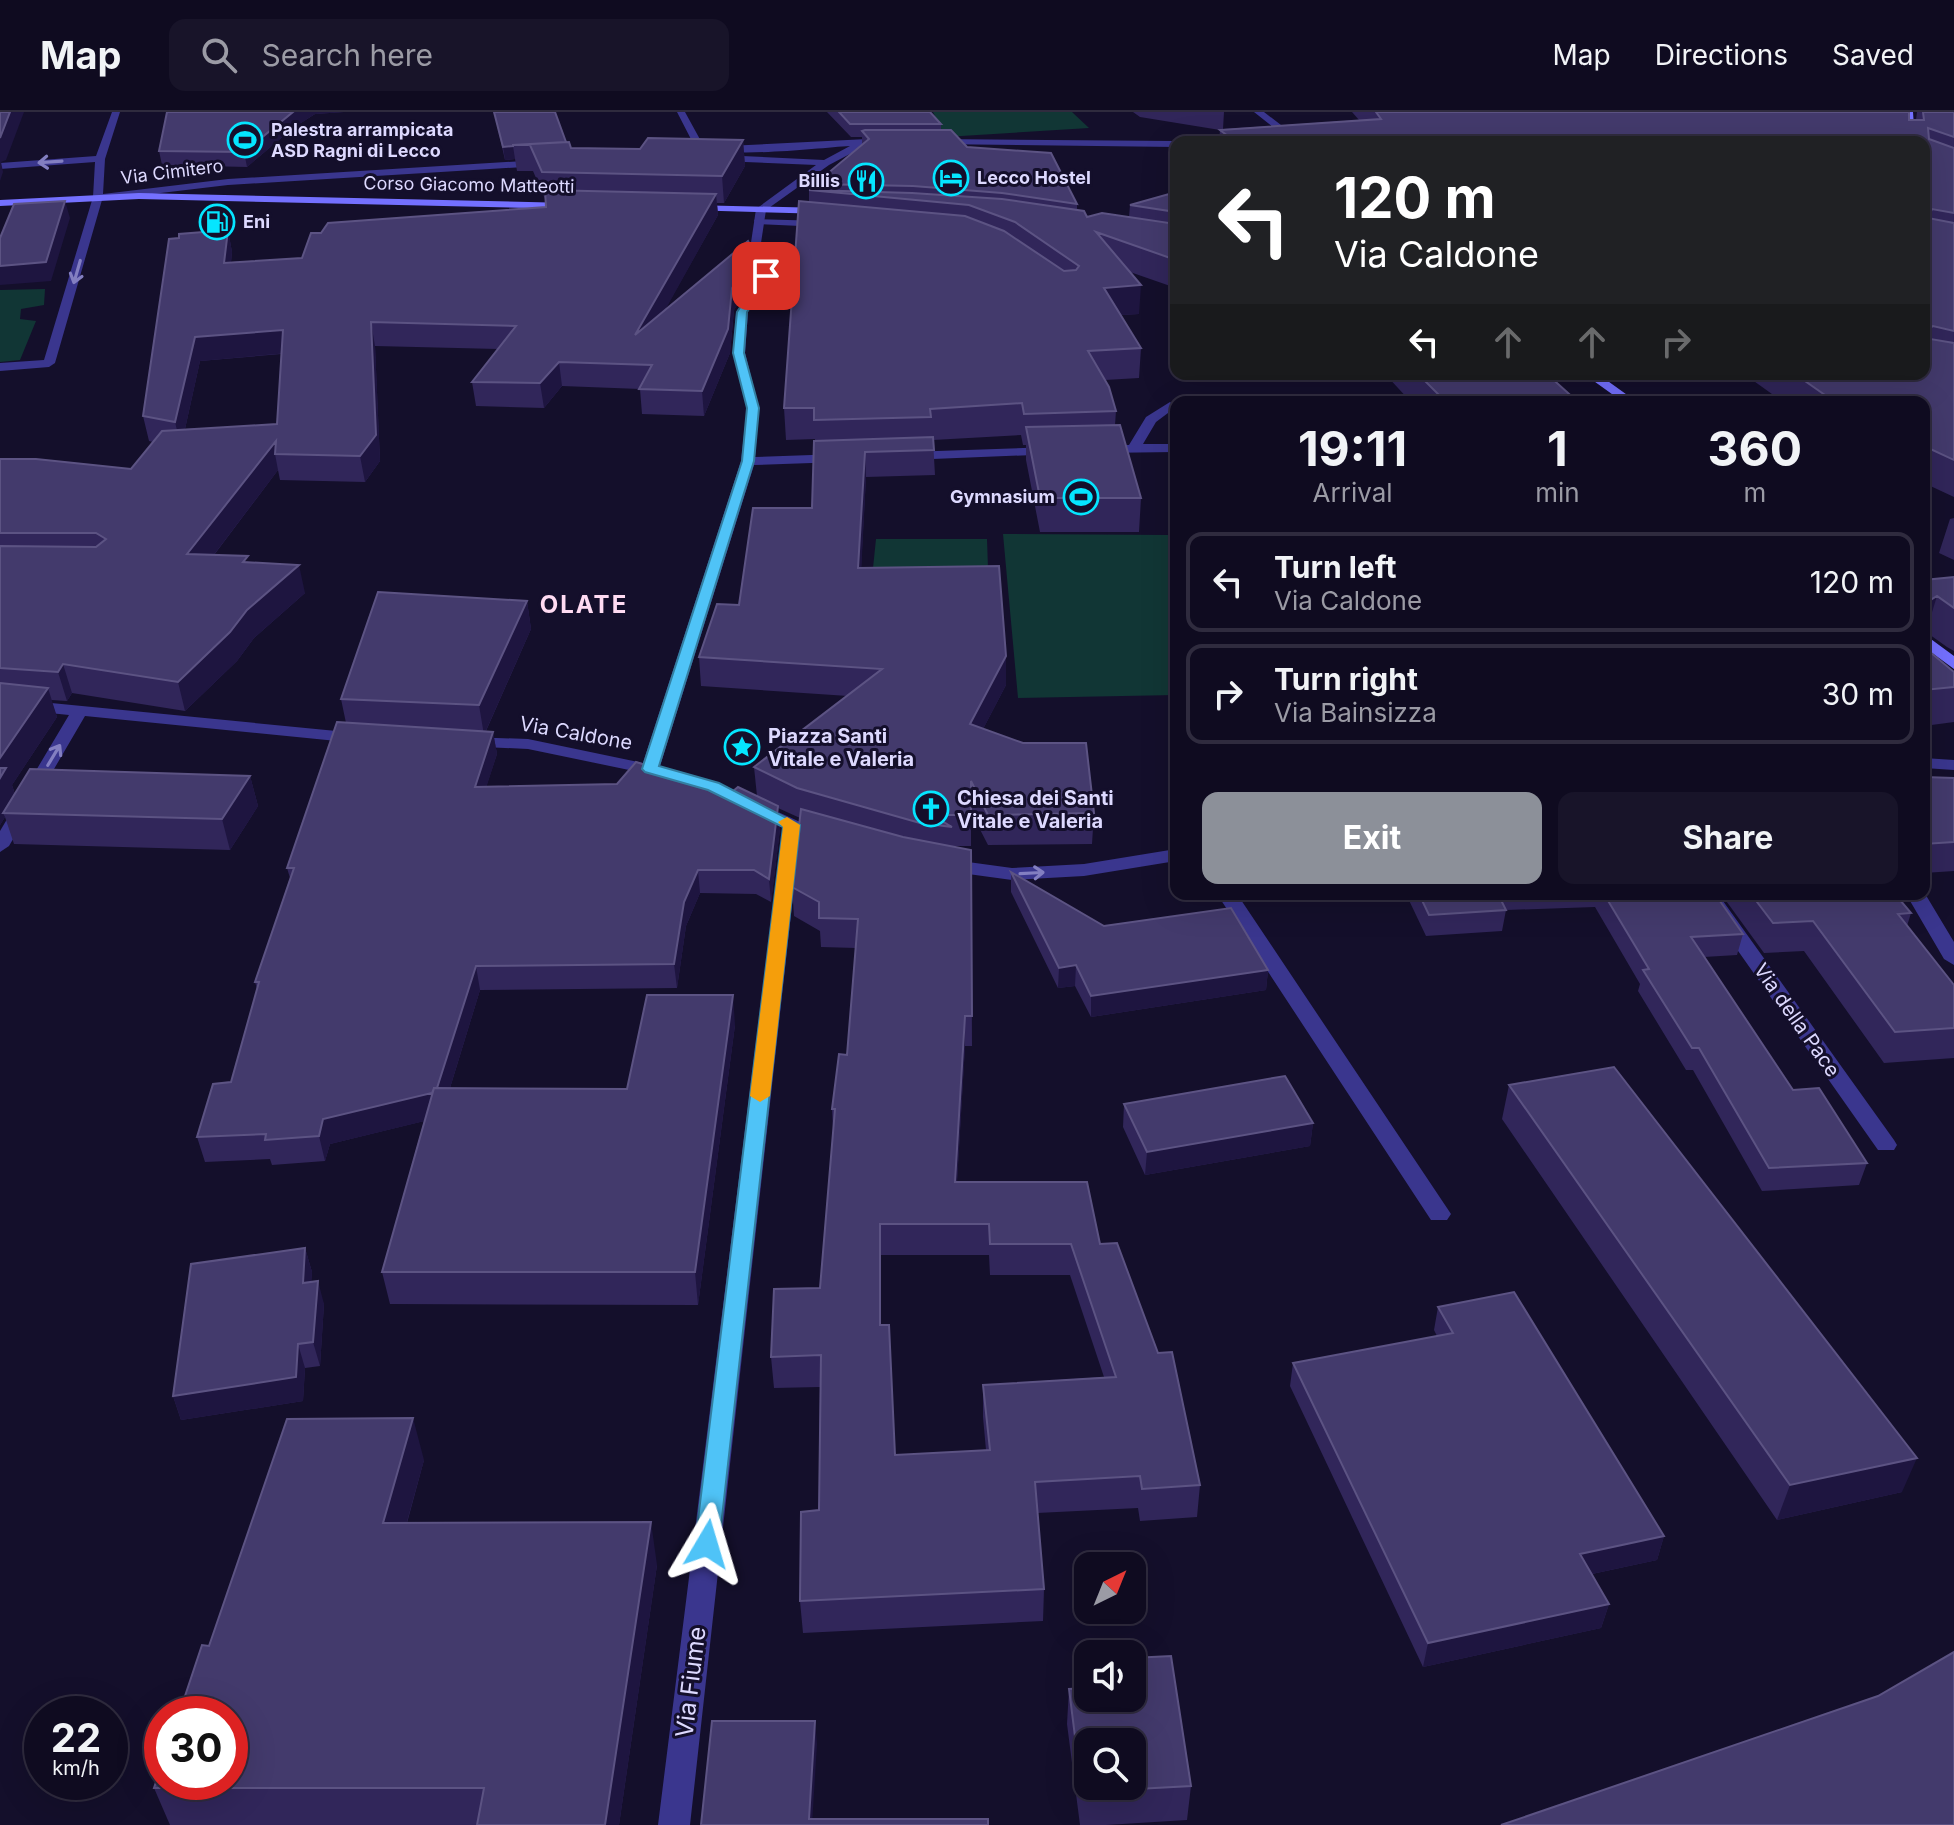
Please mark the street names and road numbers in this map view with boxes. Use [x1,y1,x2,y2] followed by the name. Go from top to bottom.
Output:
[120,155,224,188] street label: Via Cimitero
[363,172,575,197] street label: Corso Giacomo Matteotti
[518,711,634,755] street label: Via Caldone
[1749,959,1845,1081] street label: Via della Pace
[669,1625,712,1739] street label: Via Fiume

